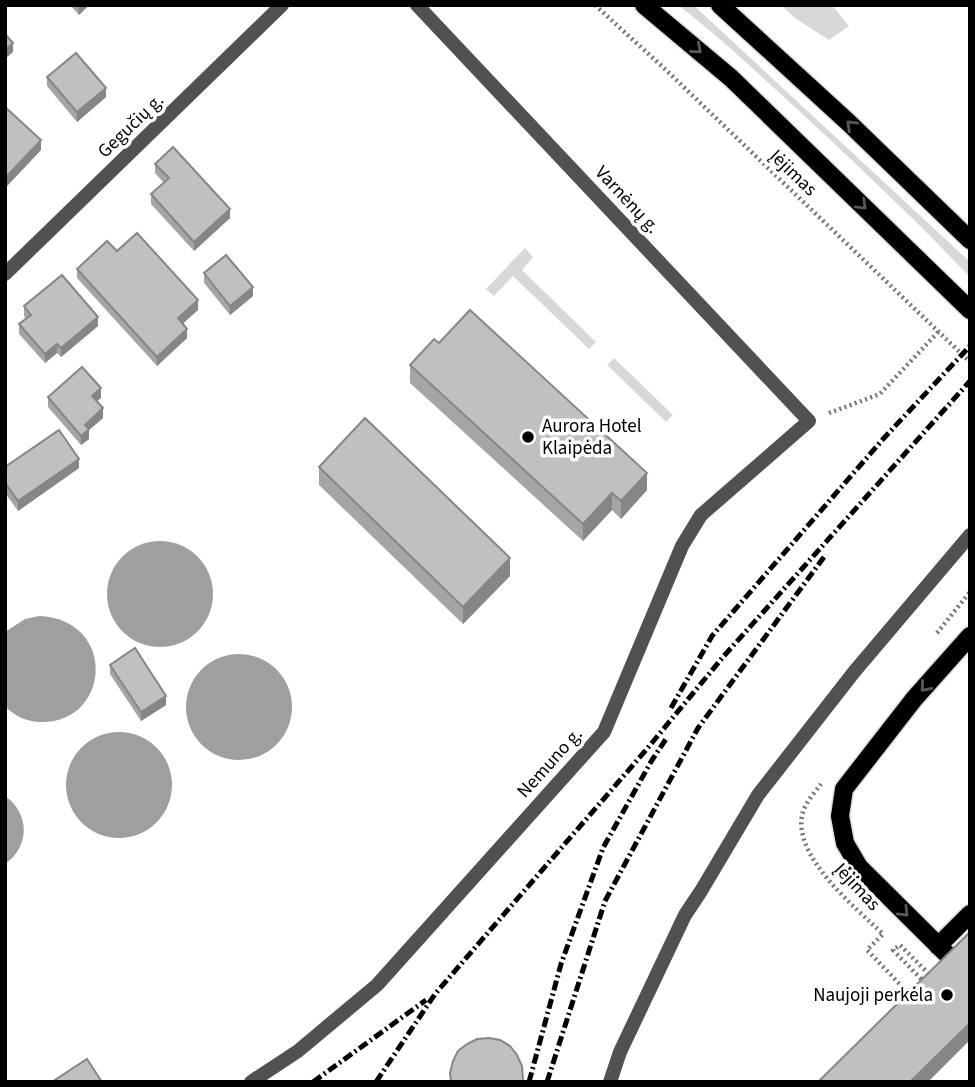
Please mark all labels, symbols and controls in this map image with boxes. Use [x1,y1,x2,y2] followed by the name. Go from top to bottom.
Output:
[689,41,702,53] one-way arrow
[92,88,170,164] street label: Gegučių g.
[846,120,859,133] one-way arrow
[763,143,823,203] street label: Įėjimas
[588,160,666,240] street label: Varnėnų g.
[854,197,867,210] one-way arrow
[542,413,642,462] place label: Aurora Hotel Klaipėda
[520,429,536,445] marker: Aurora Hotel Klaipėda
[921,679,933,692] one-way arrow
[511,722,589,804] street label: Nemuno g.
[828,857,886,917] street label: Įėjimas
[896,904,909,917] one-way arrow
[813,982,933,1009] place label: Naujoji perkėla
[939,987,955,1003] marker: Naujoji perkėla

